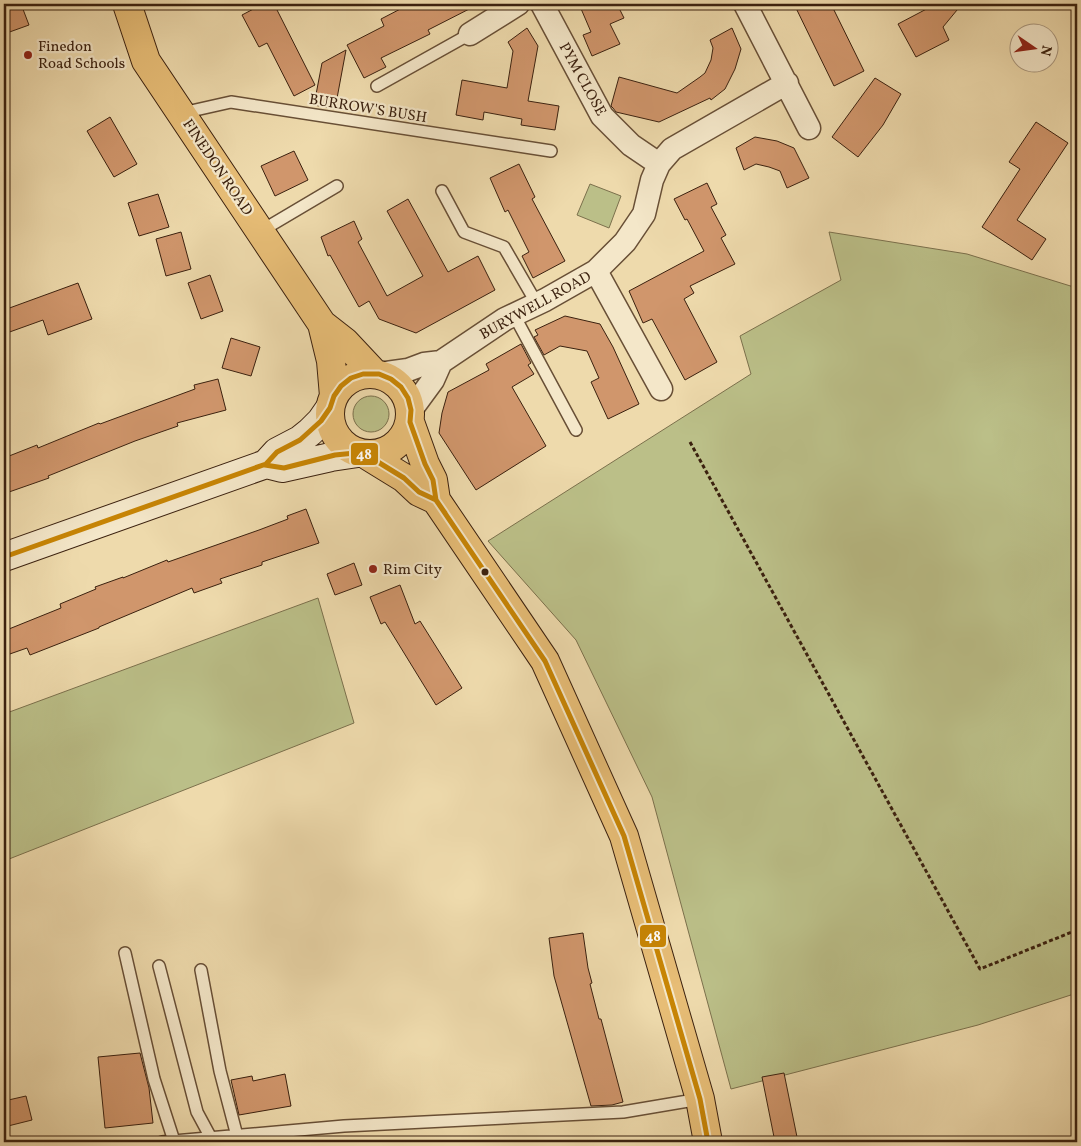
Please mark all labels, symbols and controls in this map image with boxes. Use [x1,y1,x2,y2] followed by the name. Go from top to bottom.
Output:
[1008,22,1058,72] north arrow
[38,37,125,75] place label: Finedon Road Schools
[553,39,611,120] street label: PYM CLOSE
[1035,43,1056,58] text: N
[22,49,34,61] marker: Finedon Road Schools
[307,90,428,129] street label: BURROW'S BUSH
[177,115,257,220] street label: FINEDON ROAD
[476,267,595,346] street label: BURYWELL ROAD
[350,442,379,466] line badge: 48
[356,446,372,465] text: 48
[383,560,442,581] place label: Rim City
[367,563,379,575] marker: Rim City
[480,567,490,577] unlabelled marker
[639,924,667,948] line badge: 48
[645,928,661,947] text: 48

